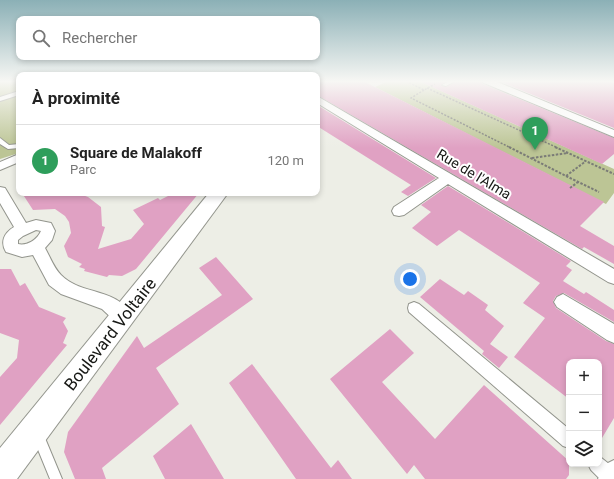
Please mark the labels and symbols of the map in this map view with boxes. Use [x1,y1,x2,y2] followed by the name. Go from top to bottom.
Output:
[522,117,548,150] pin: 1
[434,146,514,202] street label: Rue de l'Alma
[400,269,420,289] your location
[60,274,160,394] street label: Boulevard Voltaire

